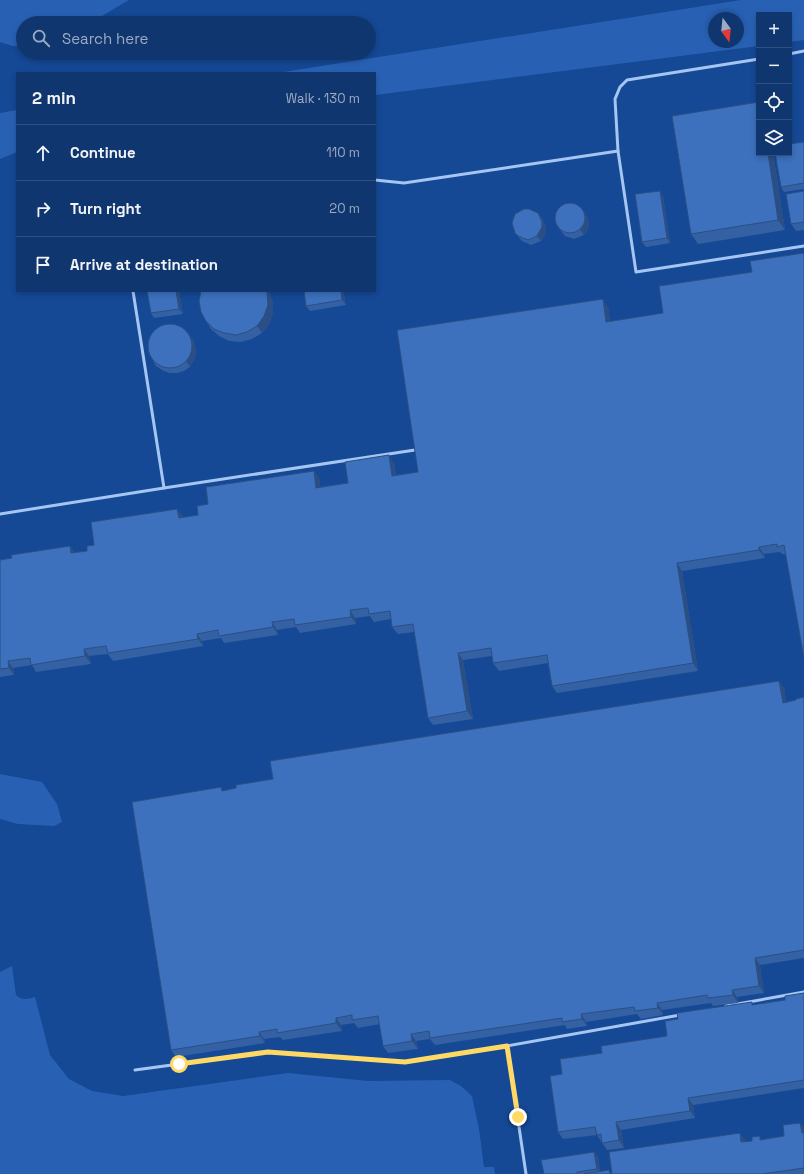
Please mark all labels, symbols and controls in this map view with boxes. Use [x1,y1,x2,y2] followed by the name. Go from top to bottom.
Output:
[708,12,744,48] north arrow
[756,12,792,156] map controls
[756,12,792,48] button: +
[16,16,376,60] search box
[30,27,52,49] icon: search
[62,29,148,48] text: Search here
[756,48,792,84] button: −
[756,84,792,120] button: locate
[32,87,76,109] text: 2 min
[286,90,360,107] text: Walk · 130 m
[756,120,792,156] button: layers
[32,142,54,164] icon: ahead
[70,143,136,162] text: Continue
[326,144,360,161] text: 110 m
[32,198,54,220] icon: right
[70,199,141,218] text: Turn right
[329,200,360,217] text: 20 m
[32,254,54,276] icon: arrive
[70,255,218,274] text: Arrive at destination
[170,1055,188,1073] route start
[509,1108,527,1126] route end

